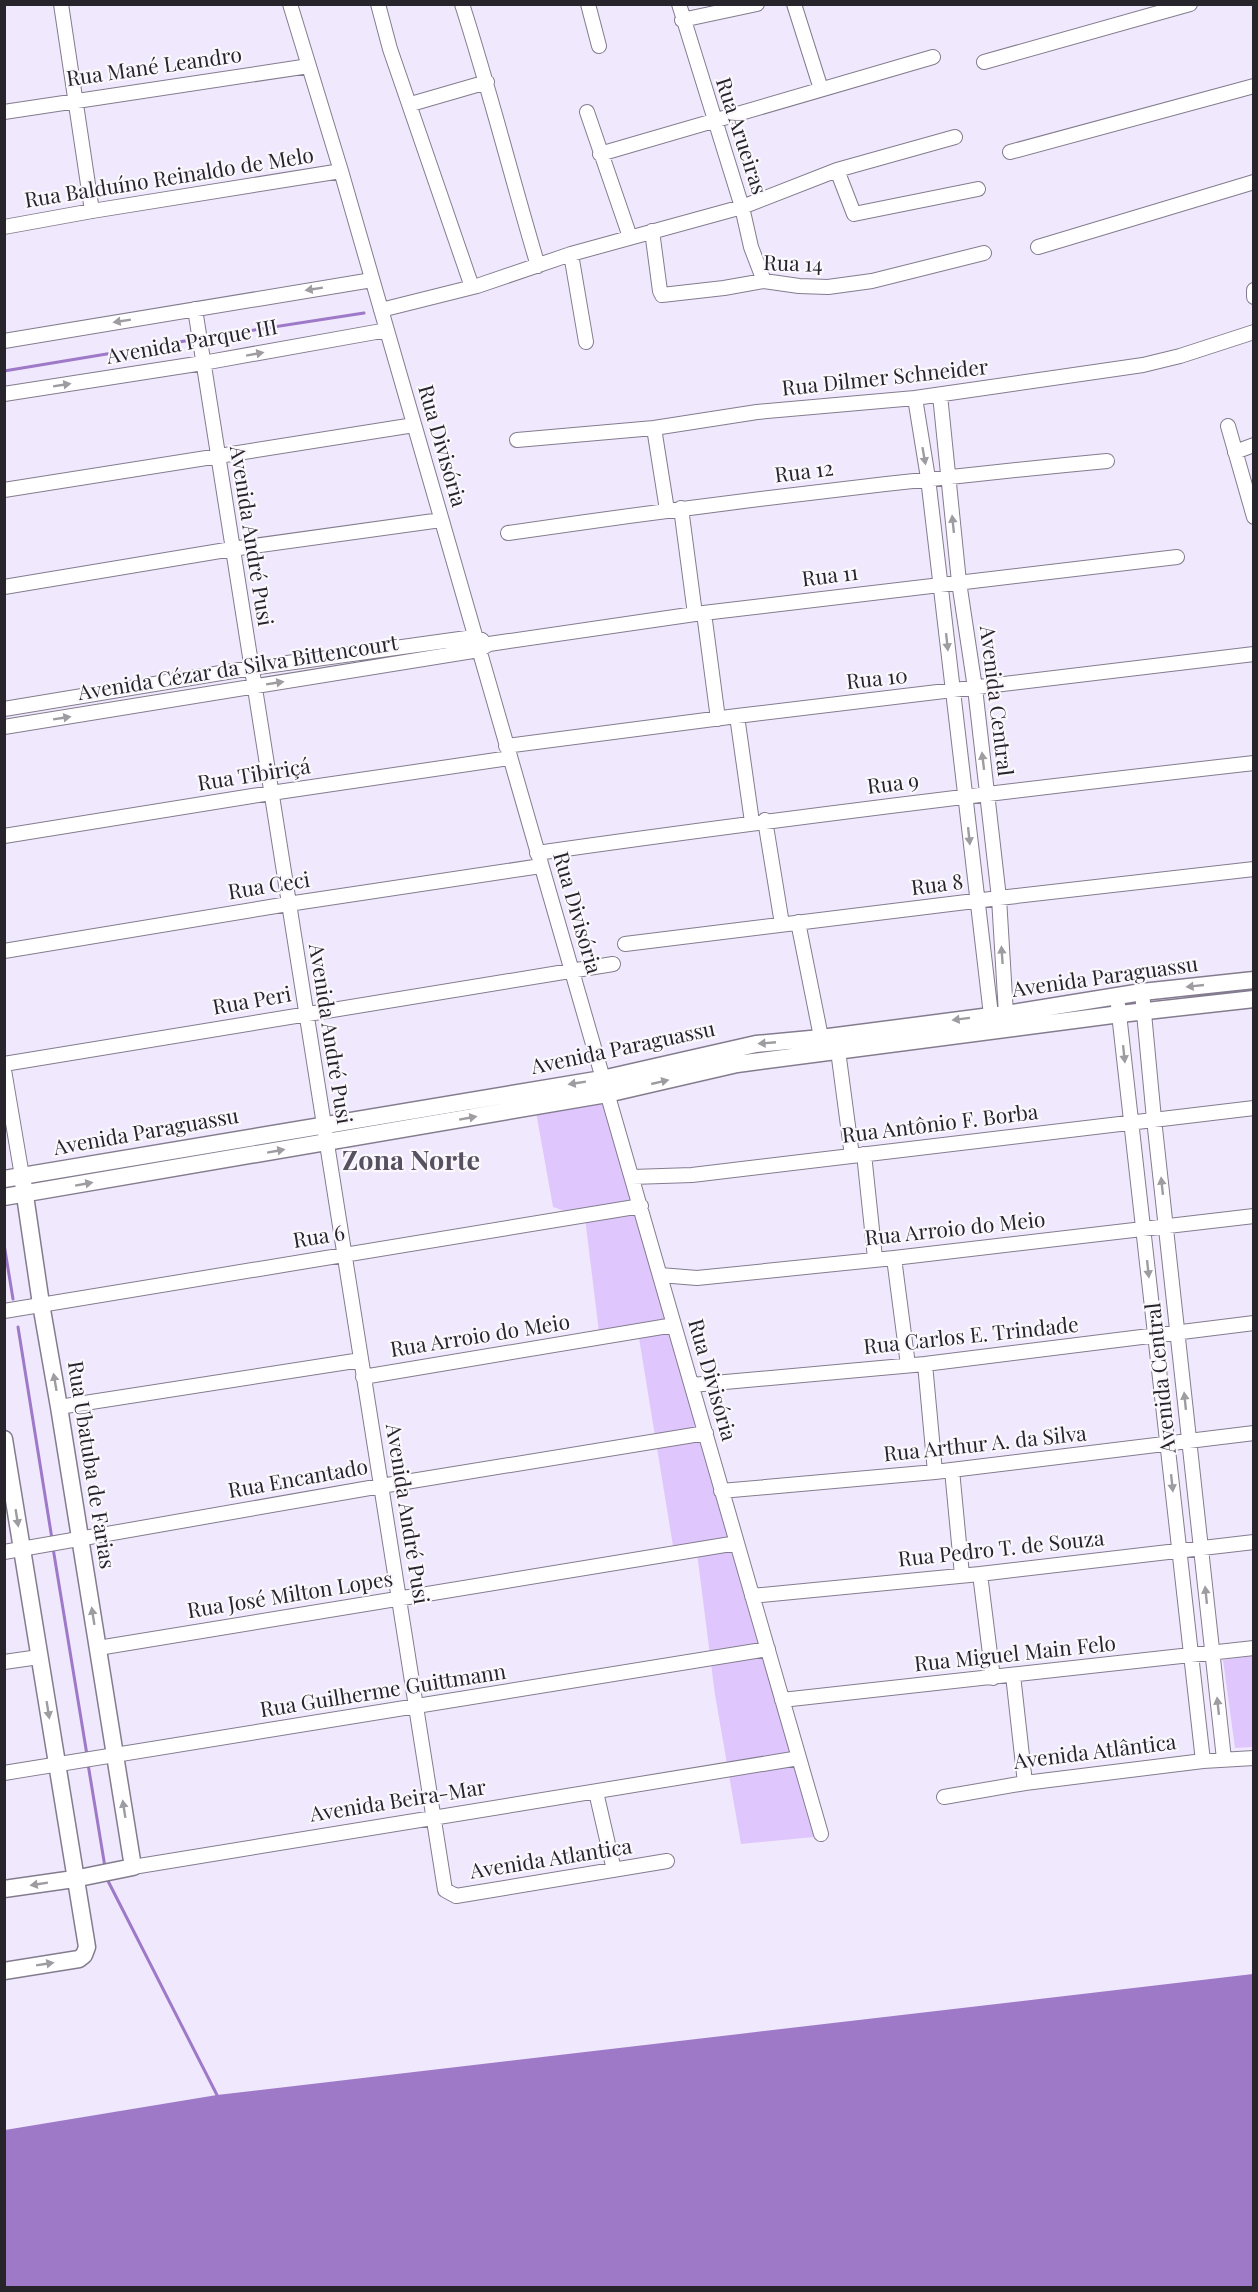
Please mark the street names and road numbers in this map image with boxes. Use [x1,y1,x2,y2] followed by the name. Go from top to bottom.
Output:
[64,39,243,91] street label: Rua Mané Leandro
[711,73,775,197] street label: Rua Arueiras
[22,139,315,213] street label: Rua Balduíno Reinaldo de Melo
[763,247,823,277] street label: Rua 14
[103,311,279,369] street label: Avenida Parque III
[780,351,990,401] street label: Rua Dilmer Schneider
[413,381,475,510] street label: Rua Divisória
[225,442,281,628] street label: Avenida André Pusi
[773,453,835,488] street label: Rua 12
[800,557,860,591] street label: Rua 11
[975,623,1021,777] street label: Avenida Central
[75,627,400,705] street label: Avenida Cézar da Silva Bittencourt
[845,660,909,694] street label: Rua 10
[195,750,313,796] street label: Rua Tibiriçá
[865,765,920,799] street label: Rua 9
[548,848,610,977] street label: Rua Divisória
[226,864,312,904] street label: Rua Ceci
[909,866,964,900] street label: Rua 8
[304,940,360,1126] street label: Avenida André Pusi
[1009,948,1199,1002] street label: Avenida Paraguassu
[210,978,293,1020] street label: Rua Peri
[527,1013,717,1079] street label: Avenida Paraguassu
[840,1096,1040,1148] street label: Rua Antônio F. Borba
[50,1100,240,1160] street label: Avenida Paraguassu
[863,1204,1047,1250] street label: Rua Arroio do Meio
[291,1217,347,1253] street label: Rua 6
[1137,1302,1181,1456] street label: Avenida Central
[388,1306,572,1362] street label: Rua Arroio do Meio
[862,1309,1080,1359] street label: Rua Carlos E. Trindade
[683,1315,745,1444] street label: Rua Divisória
[63,1359,123,1571] street label: Rua Ubatuba de Farias
[882,1417,1088,1467] street label: Rua Arthur A. da Silva
[381,1420,437,1606] street label: Avenida André Pusi
[226,1451,370,1503] street label: Rua Encantado
[896,1522,1106,1572] street label: Rua Pedro T. de Souza
[185,1563,394,1623] street label: Rua José Milton Lopes
[912,1627,1117,1677] street label: Rua Miguel Main Felo
[258,1656,508,1722] street label: Rua Guilherme Guittmann
[1011,1726,1178,1774] street label: Avenida Atlântica
[307,1771,488,1827] street label: Avenida Beira-Mar
[467,1830,634,1884] street label: Avenida Atlantica

